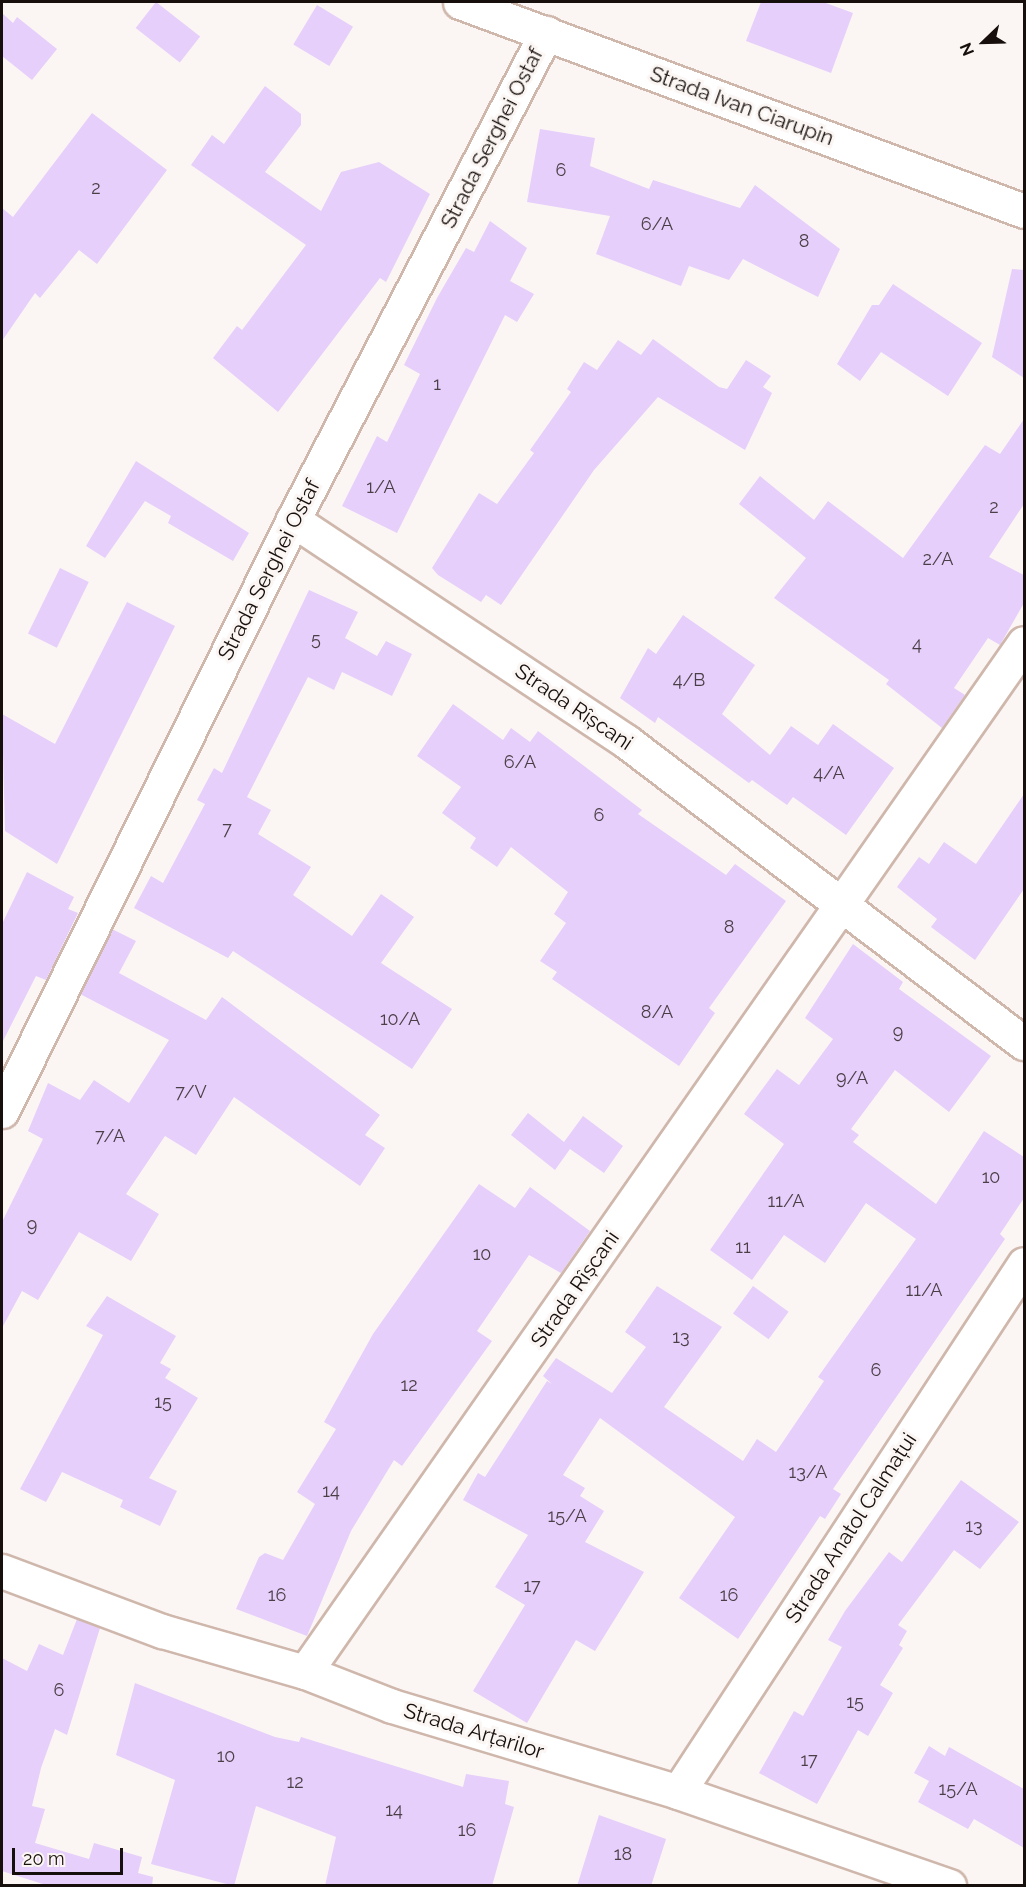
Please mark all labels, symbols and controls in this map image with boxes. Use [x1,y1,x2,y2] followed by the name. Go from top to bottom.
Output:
[954,12,1014,72] north arrow
[956,40,978,59] text: N
[436,44,548,232] street label: Strada Serghei Ostaf
[647,61,837,151] street label: Strada Ivan Ciarupin
[556,159,566,181] house number: 6
[91,177,101,199] house number: 2
[641,213,673,235] house number: 6/A
[799,230,809,252] house number: 8
[433,373,441,395] house number: 1
[213,476,325,664] street label: Strada Serghei Ostaf
[366,476,396,498] house number: 1/A
[989,496,999,518] house number: 2
[922,548,954,570] house number: 2/A
[311,628,321,650] house number: 5
[912,633,922,655] house number: 4
[510,658,638,756] street label: Strada Rîșcani
[673,669,705,691] house number: 4/B
[504,751,536,773] house number: 6/A
[813,762,845,784] house number: 4/A
[594,804,604,826] house number: 6
[222,818,232,840] house number: 7
[724,916,734,938] house number: 8
[641,1001,673,1023] house number: 8/A
[380,1008,420,1030] house number: 10/A
[893,1021,903,1043] house number: 9
[836,1067,868,1089] house number: 9/A
[175,1081,207,1103] house number: 7/V
[95,1125,125,1147] house number: 7/A
[982,1166,1000,1188] house number: 10
[767,1190,805,1212] house number: 11/A
[27,1214,37,1236] house number: 9
[526,1226,624,1352] street label: Strada Rîșcani
[735,1236,751,1258] house number: 11
[473,1243,491,1265] house number: 10
[905,1279,943,1301] house number: 11/A
[672,1326,690,1348] house number: 13
[871,1359,881,1381] house number: 6
[400,1374,418,1396] house number: 12
[154,1391,172,1413] house number: 15
[780,1428,922,1628] street label: Strada Anatol Calmațui
[789,1461,827,1483] house number: 13/A
[322,1480,340,1502] house number: 14
[547,1505,587,1527] house number: 15/A
[965,1515,983,1537] house number: 13
[523,1575,541,1597] house number: 17
[268,1584,286,1606] house number: 16
[720,1584,738,1606] house number: 16
[54,1679,64,1701] house number: 6
[846,1691,864,1713] house number: 15
[401,1698,547,1764] street label: Strada Arțarilor
[217,1745,235,1767] house number: 10
[800,1749,818,1771] house number: 17
[286,1771,304,1793] house number: 12
[938,1778,978,1800] house number: 15/A
[385,1799,403,1821] house number: 14
[458,1819,476,1841] house number: 16
[15,1836,126,1874] scale bar
[614,1843,632,1865] house number: 18
[23,1848,65,1869] text: 20 m

